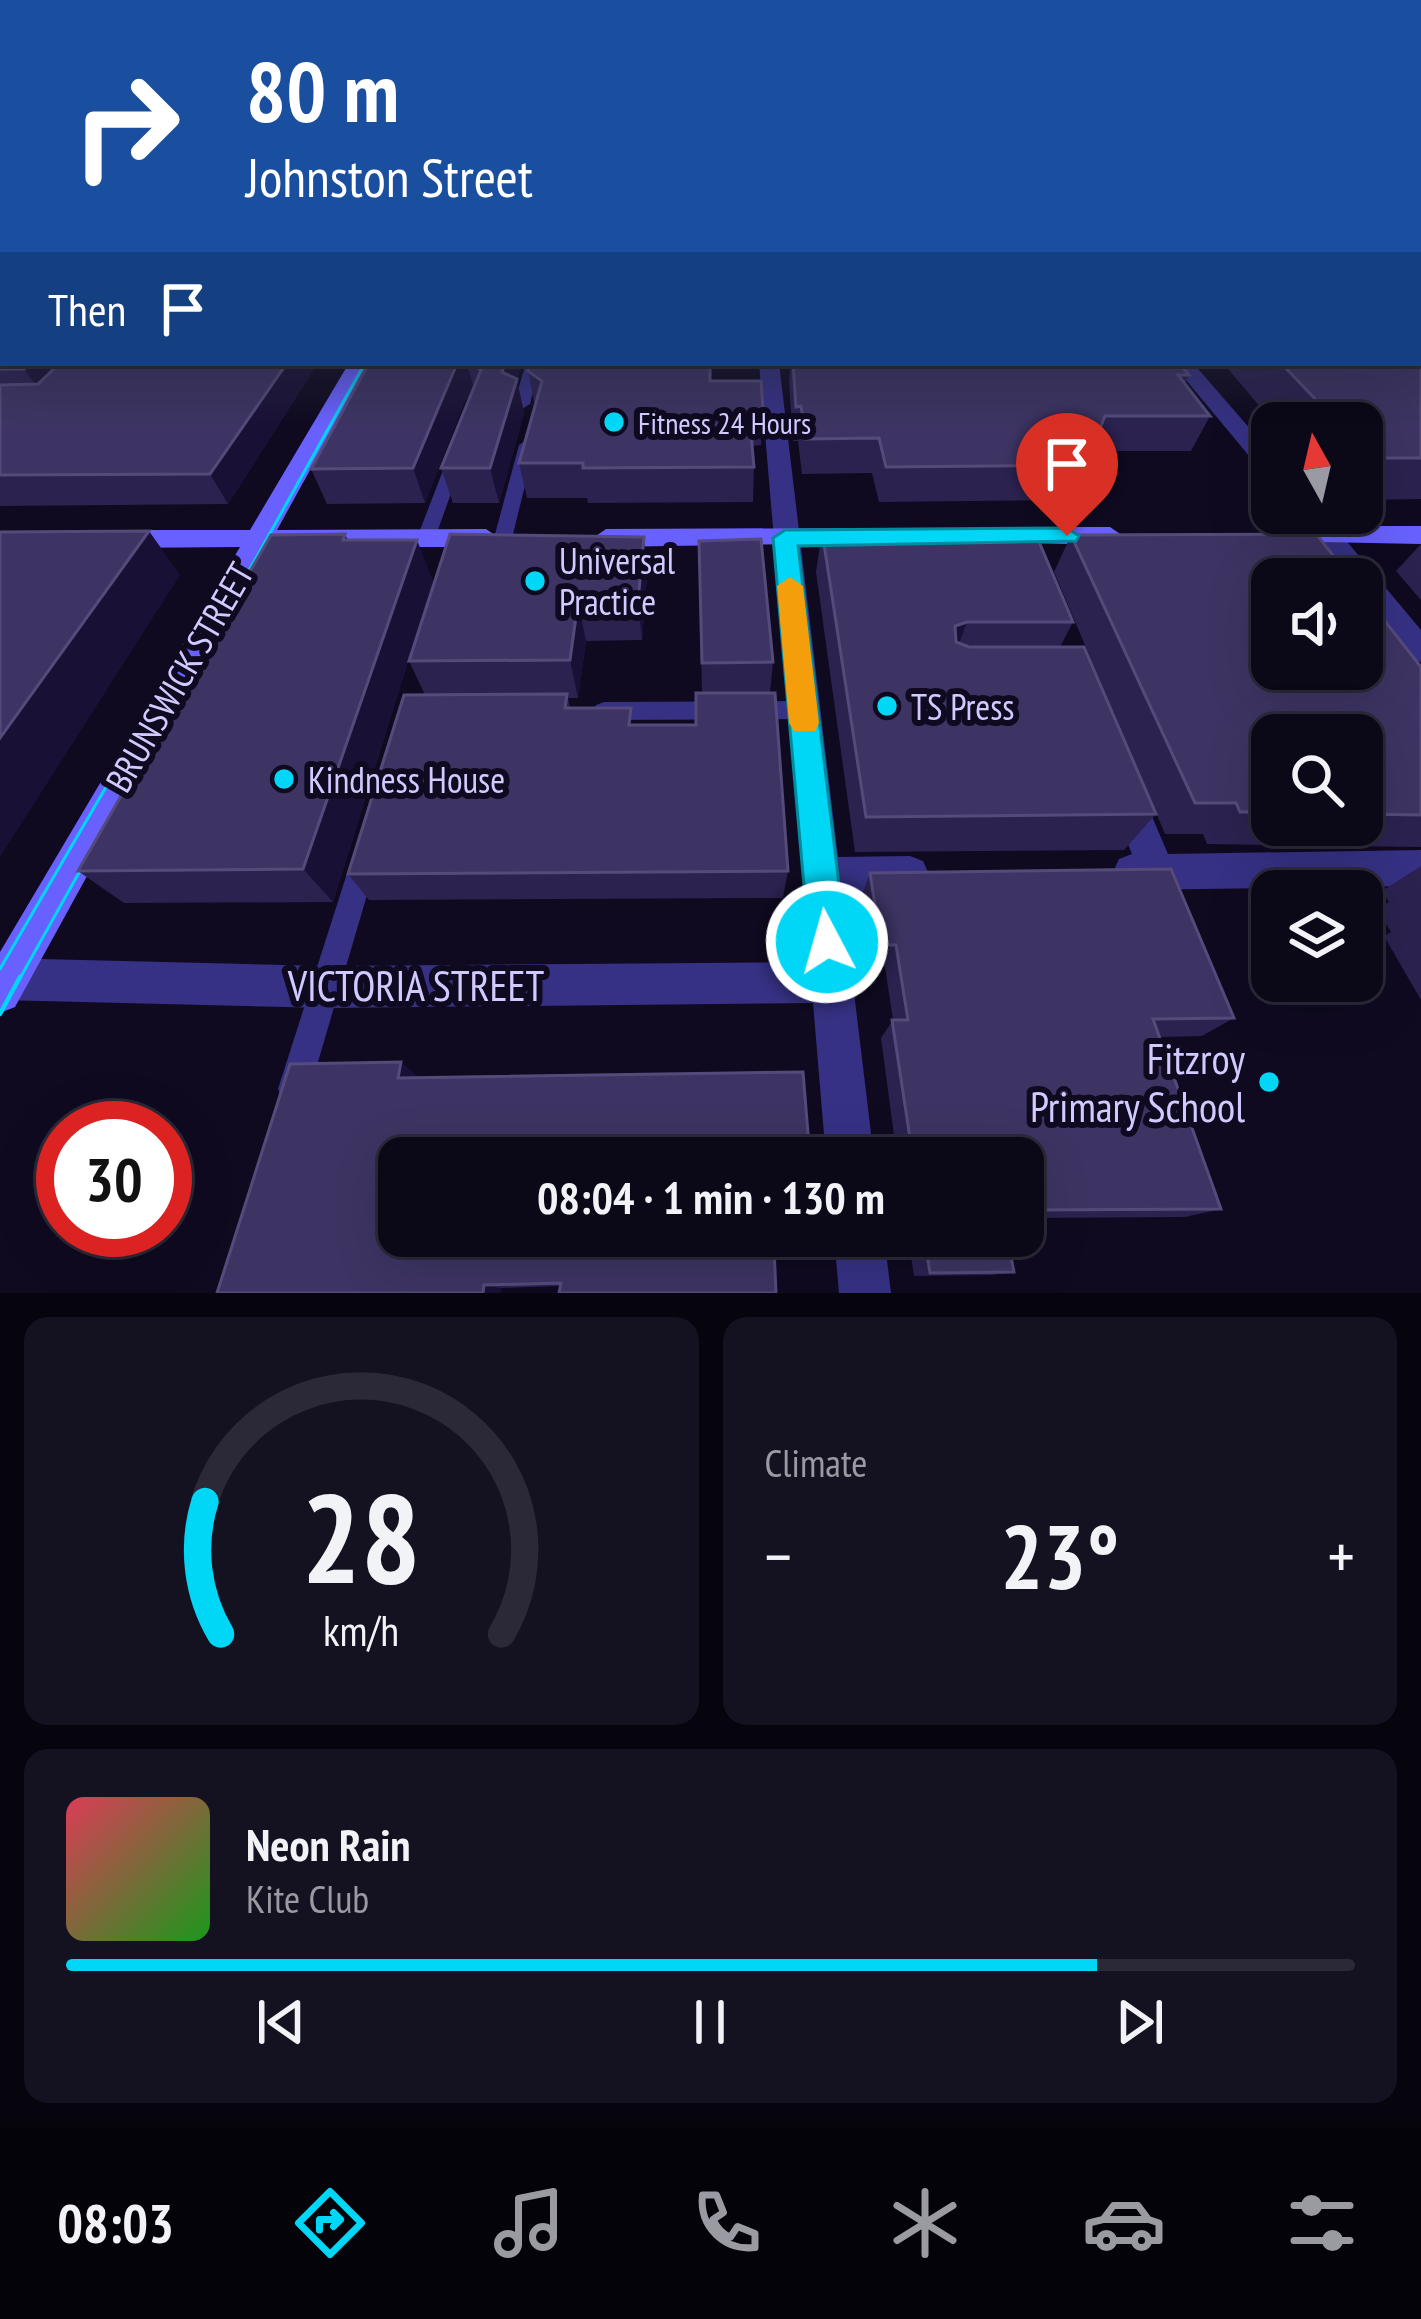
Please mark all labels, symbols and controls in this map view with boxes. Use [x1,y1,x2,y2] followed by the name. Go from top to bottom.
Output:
[246,36,399,145] text: 80 m
[48,48,204,204] icon: right
[246,142,533,212] text: Johnston Street
[150,276,216,342] icon: arrive
[48,280,126,338] text: Then
[1251,402,1383,534] north arrow
[1251,402,1383,1002] map controls
[638,403,811,442] place label: Fitness 24 Hours
[601,409,627,435] marker: Fitness 24 Hours
[1016,413,1118,536] pin
[1034,431,1100,497] icon: arrive
[559,537,676,625] place label: Universal Practice
[94,554,264,800] street label: BRUNSWICK STREET
[1251,558,1383,690] button: sound
[522,568,548,594] marker: Universal Practice
[911,683,1014,730] place label: TS Press
[874,693,900,719] marker: TS Press
[1251,714,1383,846] button: search
[308,756,505,803] place label: Kindness House
[271,766,297,792] marker: Kindness House
[1251,870,1383,1002] button: layers
[764,879,890,1005] position arrow
[287,958,545,1013] street label: VICTORIA STREET
[1030,1031,1245,1134] place label: Fitzroy Primary School
[1256,1069,1282,1095] marker: Fitzroy Primary School
[36,1101,192,1257] speed limit sign: 30
[537,1168,885,1226] text: 08:04 · 1 min · 130 m
[765,1437,867,1488] text: Climate
[302,1456,421,1617] text: 28
[1000,1497,1119,1614] text: 23°
[765,1513,792,1598] text: −
[1328,1513,1355,1598] text: +
[323,1602,399,1658] text: km/h
[246,1815,411,1873] text: Neon Rain
[246,1873,369,1924] text: Kite Club
[248,1989,314,2055] icon: previous
[677,1989,743,2055] icon: pause
[1107,1989,1173,2055] icon: next
[288,2181,372,2265] icon: directions
[487,2181,571,2265] icon: music
[685,2181,769,2265] icon: phone
[883,2181,967,2265] icon: climate
[1082,2181,1166,2265] icon: car
[1280,2181,1364,2265] icon: filters
[57,2188,174,2258] text: 08:03

